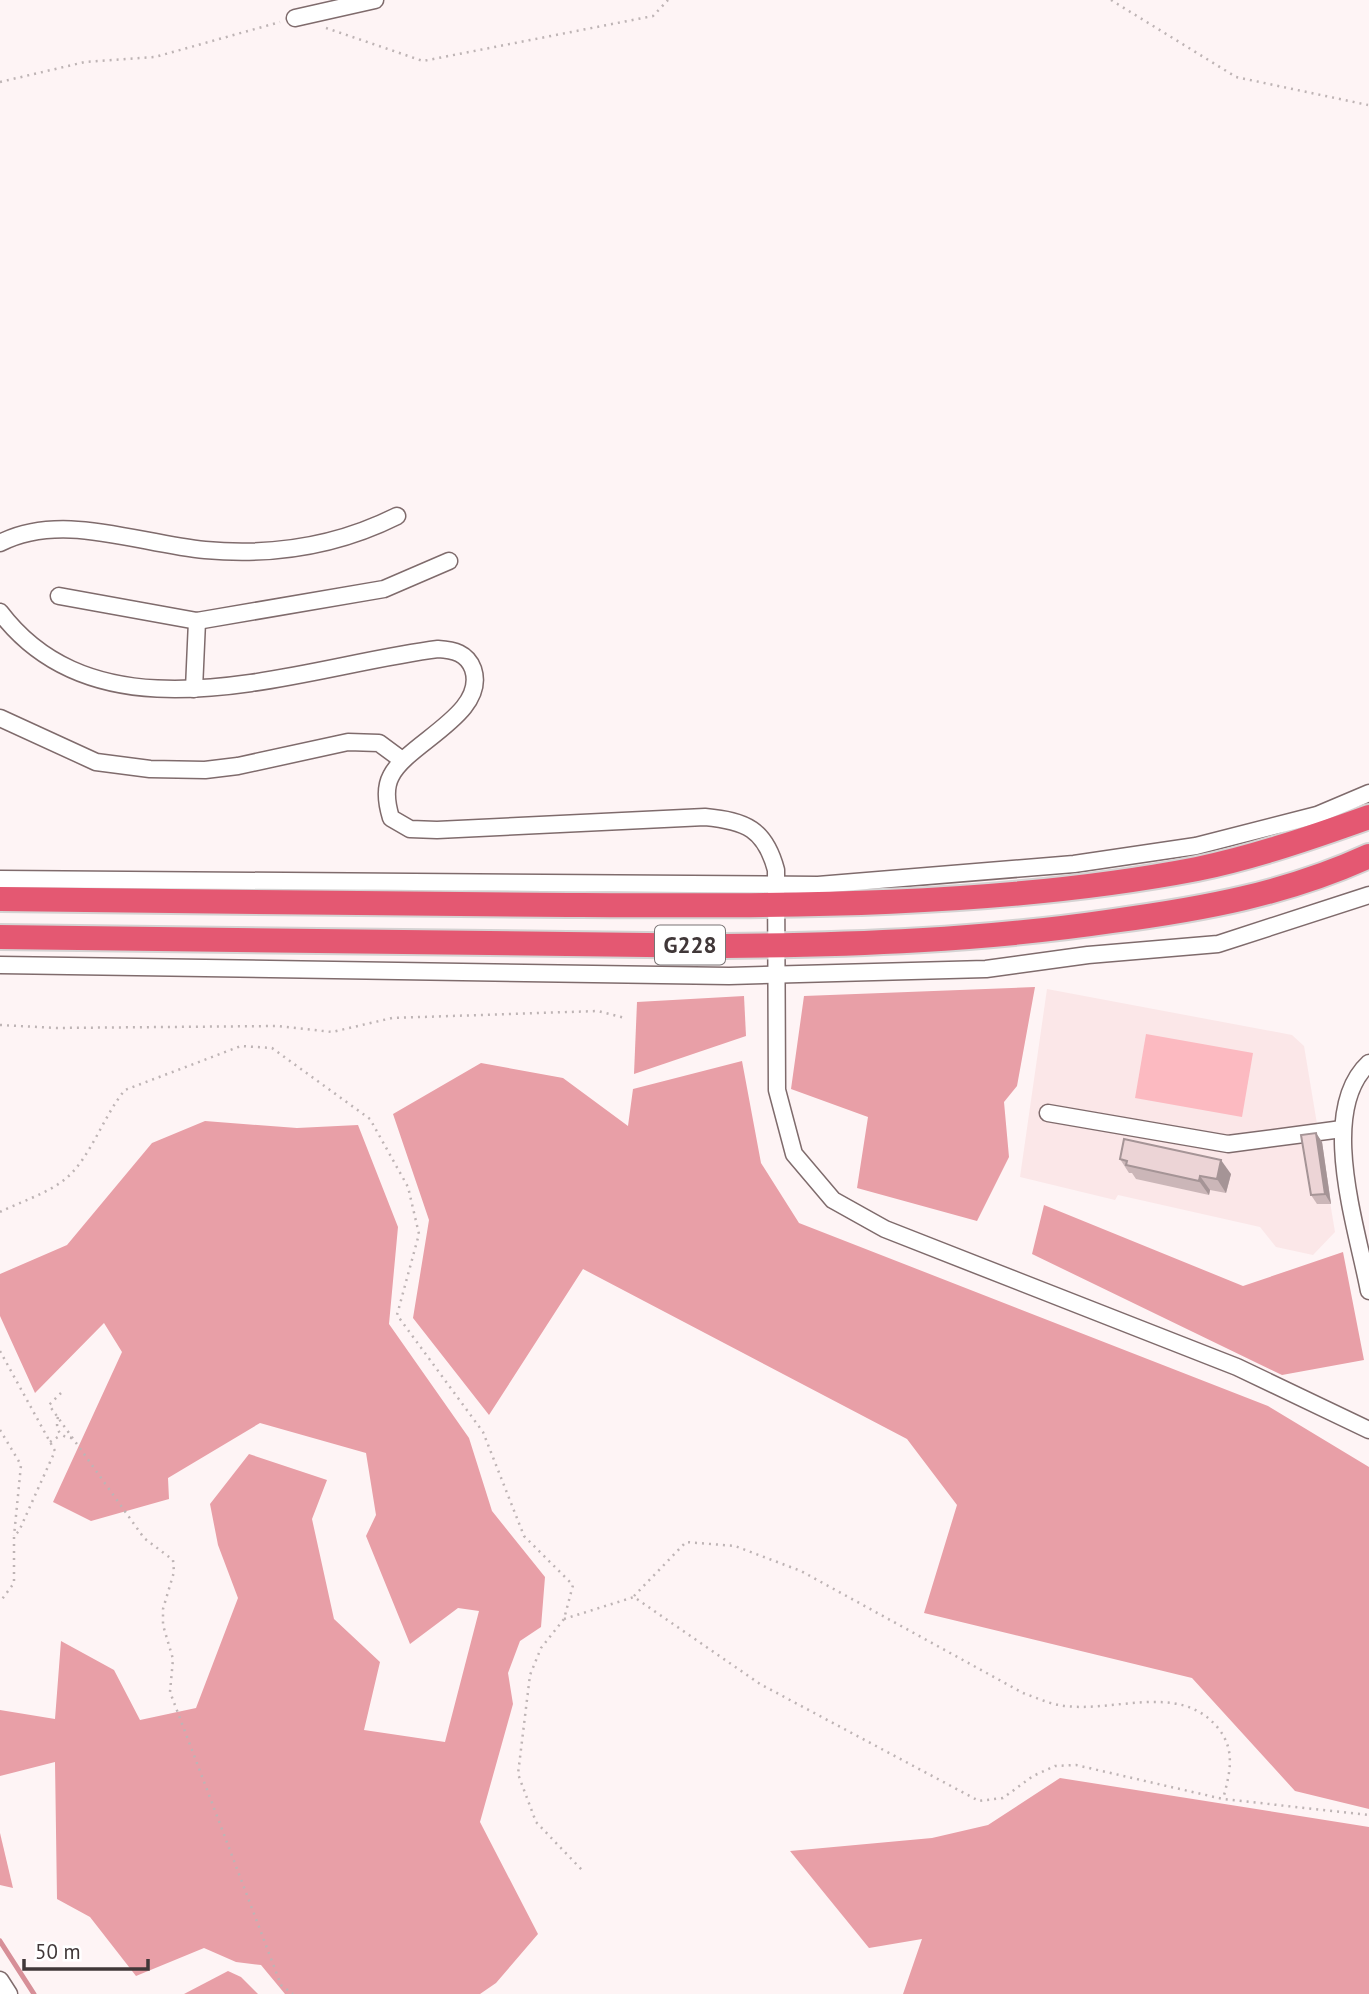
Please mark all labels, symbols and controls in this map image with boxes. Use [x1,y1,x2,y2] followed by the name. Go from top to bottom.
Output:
[655,926,725,964] road number: G228
[24,1927,149,1971] scale bar
[35,1938,81,1965] text: 50 m

